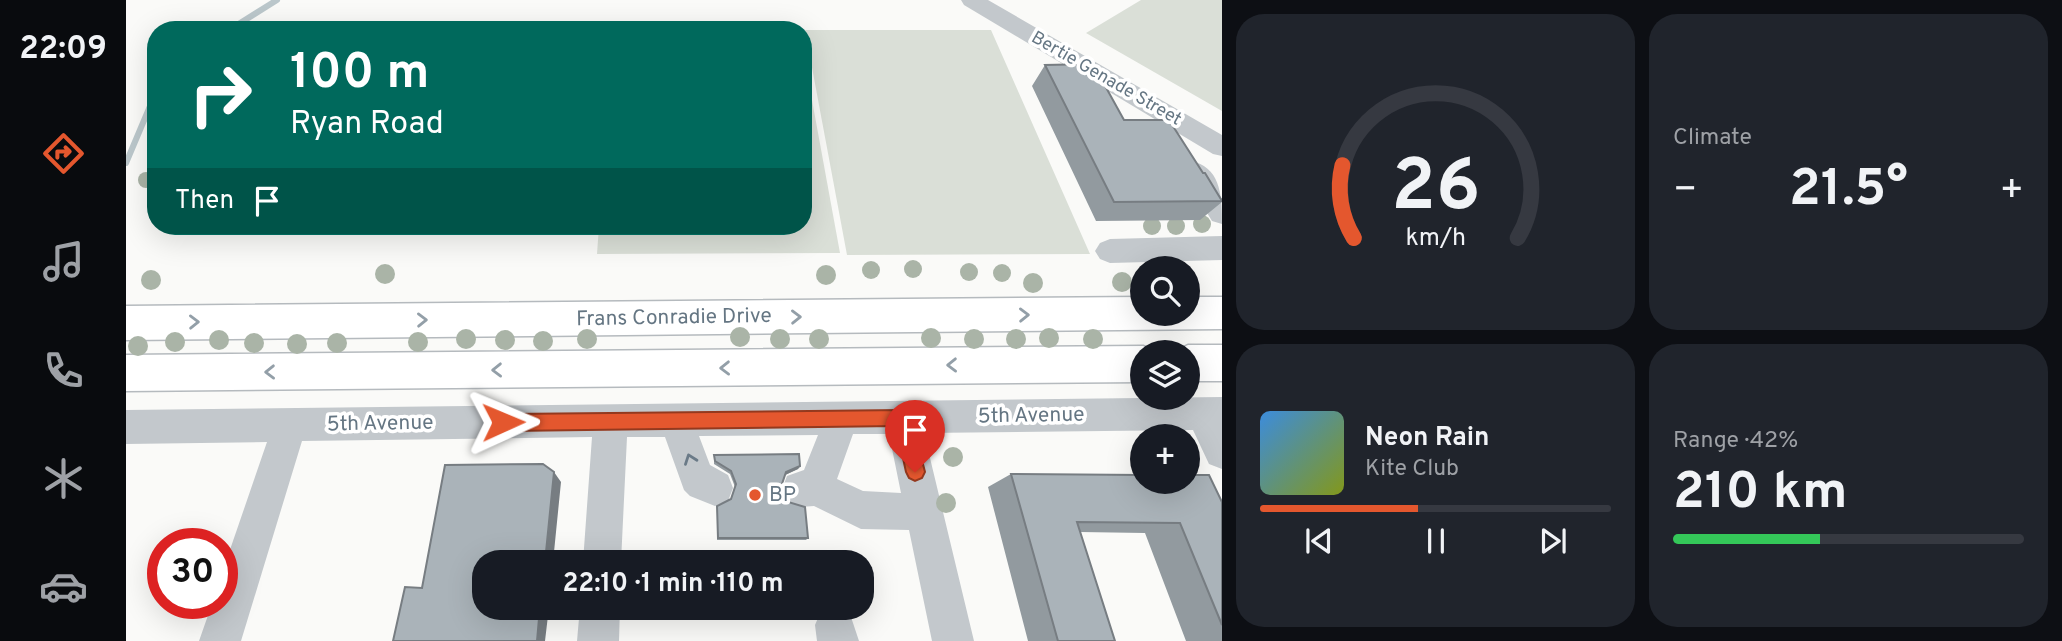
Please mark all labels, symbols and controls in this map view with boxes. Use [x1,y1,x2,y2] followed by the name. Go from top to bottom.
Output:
[1027,27,1185,131] street label: Bertie Genade Street
[19,30,107,70] text: 22:09
[290,44,429,106] text: 100 m
[175,49,266,140] icon: right
[290,105,444,145] text: Ryan Road
[1673,124,1752,153] text: Climate
[39,129,88,178] icon: directions
[1391,144,1480,236] text: 26
[1789,158,1908,224] text: 21.5°
[1673,167,1698,216] text: −
[1999,167,2024,216] text: +
[248,182,286,220] icon: arrive
[175,185,234,218] text: Then
[1405,223,1466,255] text: km/h
[39,237,88,286] icon: music
[1130,256,1200,494] map controls
[1130,256,1200,326] button: search
[576,303,772,333] street label: Frans Conradie Drive
[1019,307,1029,323] one-way arrow
[791,309,802,325] one-way arrow
[417,312,427,328] one-way arrow
[189,314,200,330] one-way arrow
[1130,340,1200,410] button: layers
[39,346,88,395] icon: phone
[946,358,957,373] one-way arrow
[719,360,730,375] one-way arrow
[491,362,502,377] one-way arrow
[264,364,274,380] one-way arrow
[466,385,540,459] position arrow
[885,400,945,472] pin
[977,402,1085,430] street label: 5th Avenue
[326,410,434,438] street label: 5th Avenue
[896,411,934,449] icon: arrive
[1365,422,1490,455] text: Neon Rain
[1130,424,1200,494] button: +
[1673,427,1798,456] text: Range · 42%
[39,454,88,503] icon: climate
[684,454,698,466] one-way arrow
[1365,455,1459,484] text: Kite Club
[1673,461,1848,527] text: 210 km
[769,482,796,509] place label: BP
[747,487,763,503] marker: BP
[1300,522,1338,560] icon: previous
[1417,522,1455,560] icon: pause
[1534,522,1572,560] icon: next
[147,528,238,619] speed limit sign: 30
[39,562,88,611] icon: car
[562,568,784,601] text: 22:10 · 1 min · 110 m

